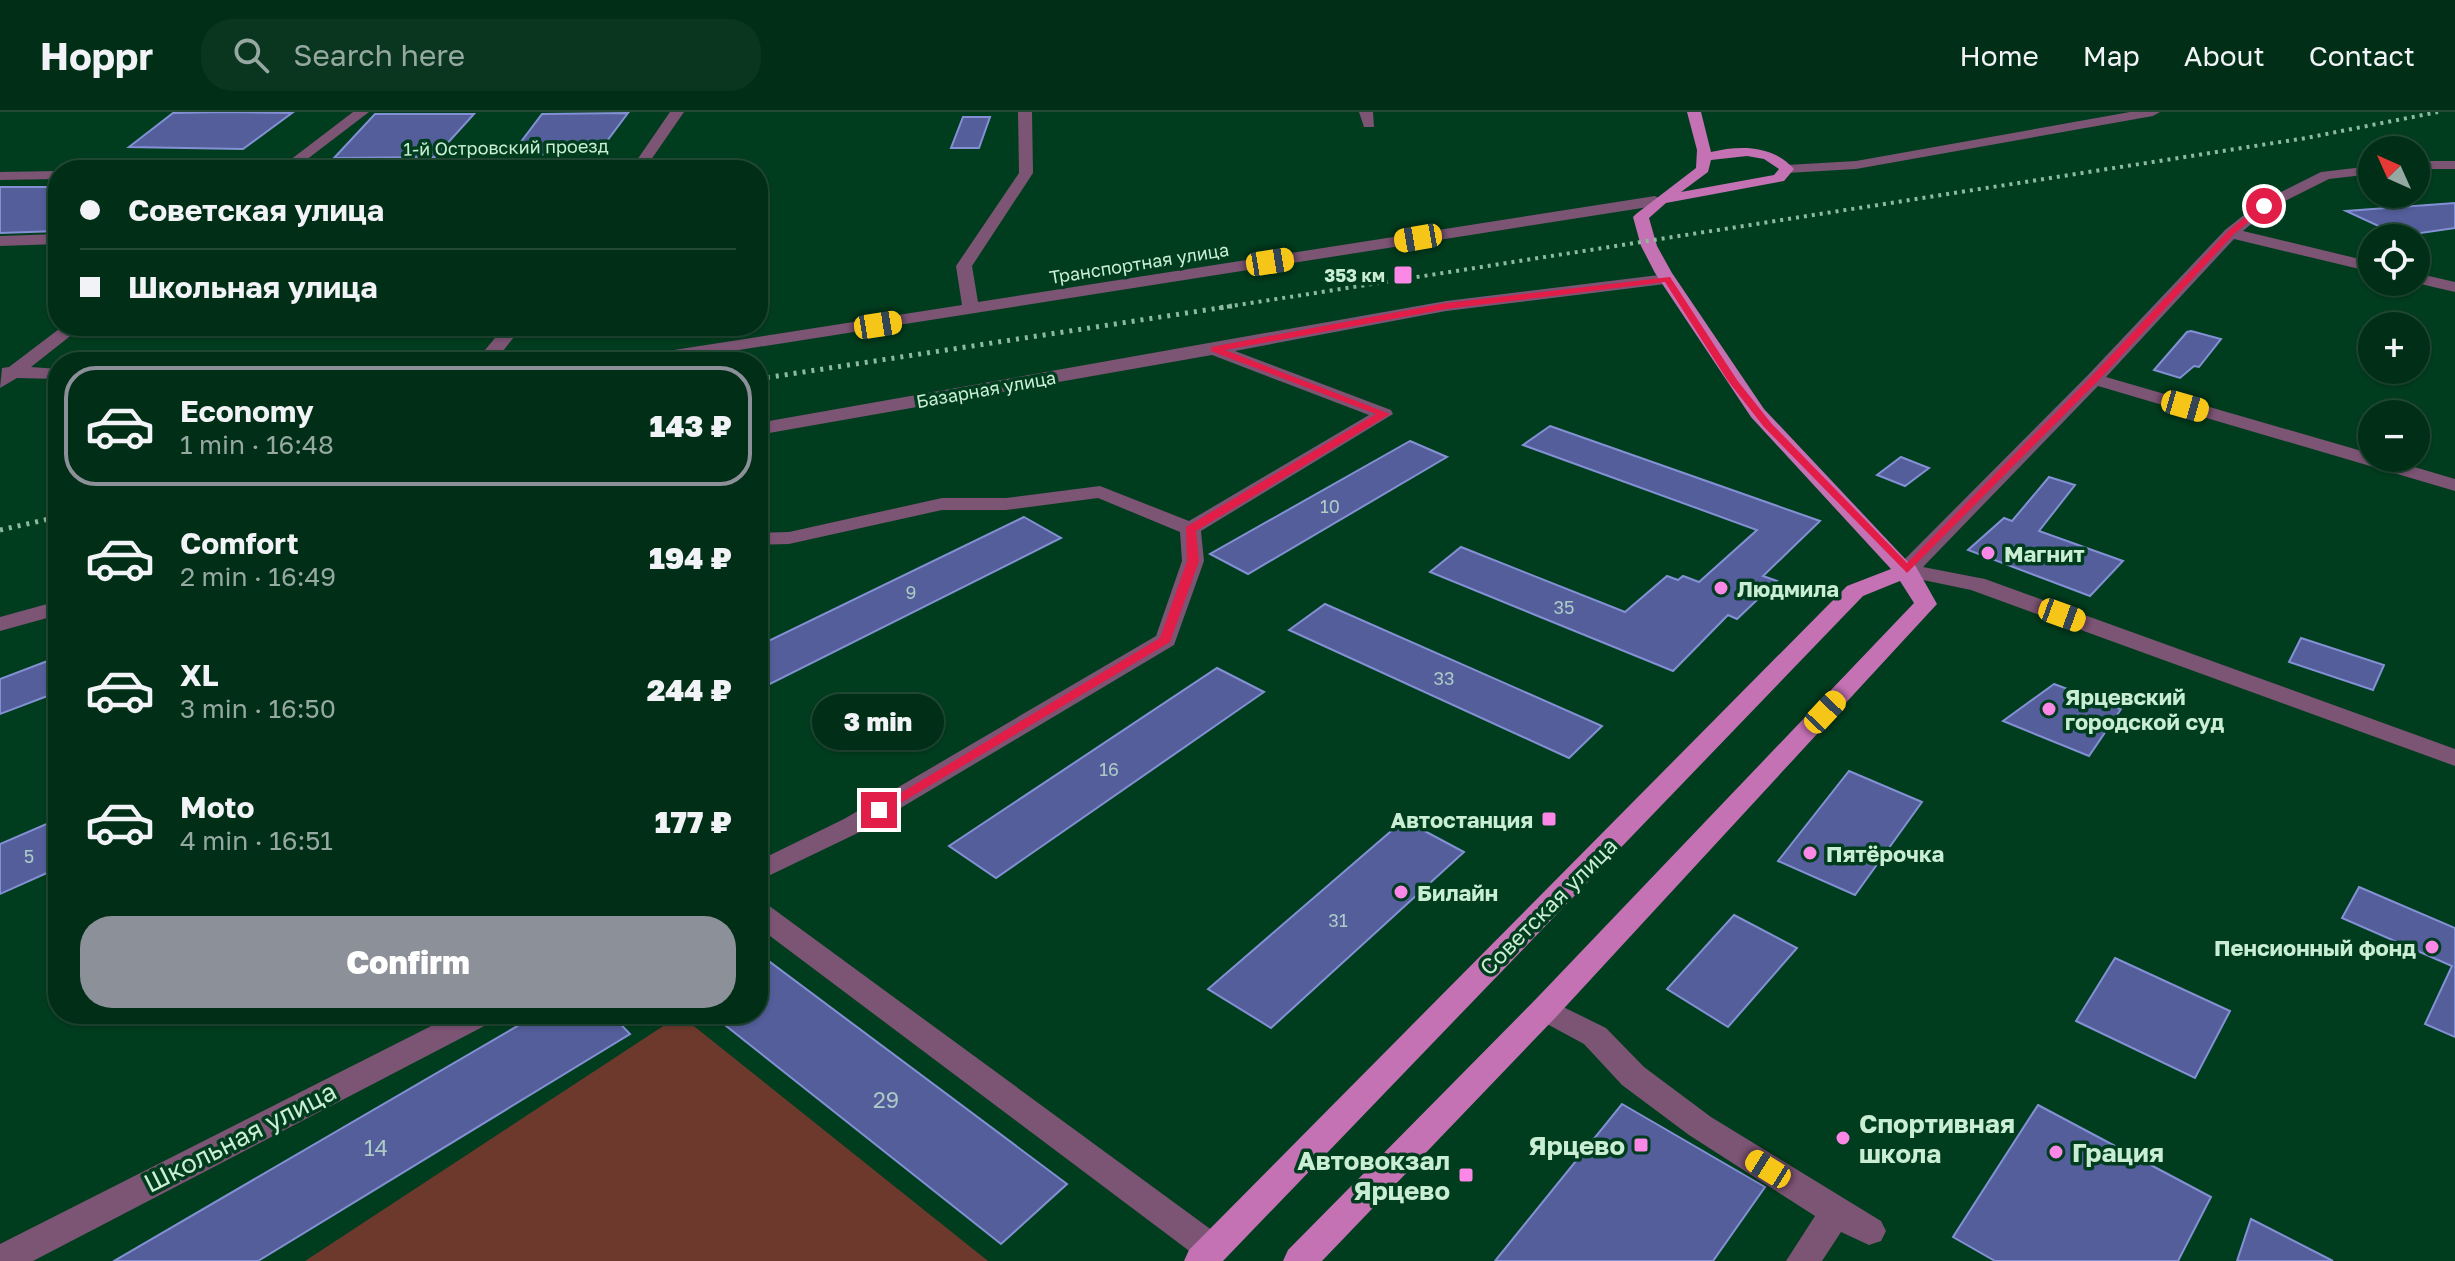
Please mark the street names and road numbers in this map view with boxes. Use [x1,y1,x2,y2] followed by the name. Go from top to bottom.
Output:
[403,134,609,160] street label: 1-й Островский проезд
[1048,238,1230,288] street label: Транспортная улица
[914,366,1058,412] street label: Базарная улица
[1474,832,1622,980] street label: Советская улица
[139,1075,341,1199] street label: Школьная улица

